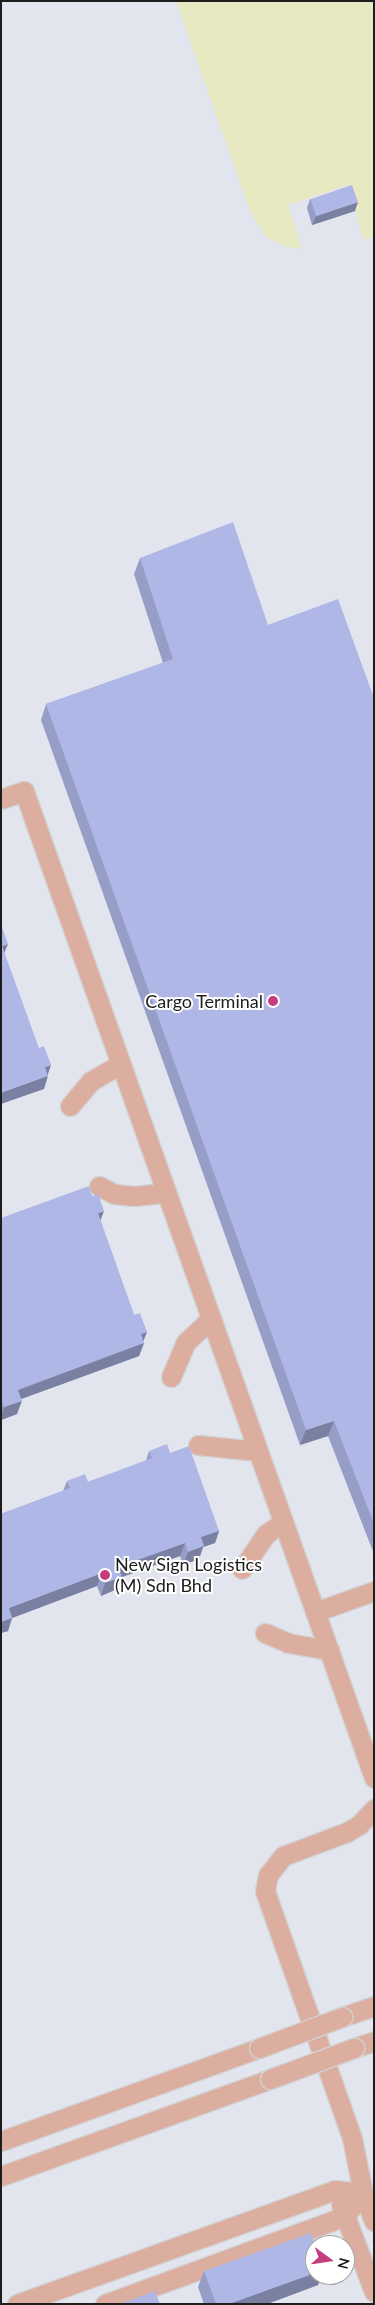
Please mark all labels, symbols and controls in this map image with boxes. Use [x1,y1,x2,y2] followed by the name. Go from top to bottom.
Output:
[145,990,263,1012] place label: Cargo Terminal
[267,995,279,1007] marker: Cargo Terminal
[115,1554,262,1596] place label: New Sign Logistics (M) Sdn Bhd
[99,1569,111,1581] marker: New Sign Logistics (M) Sdn Bhd
[305,2235,355,2285] north arrow
[335,2256,354,2271] text: N

